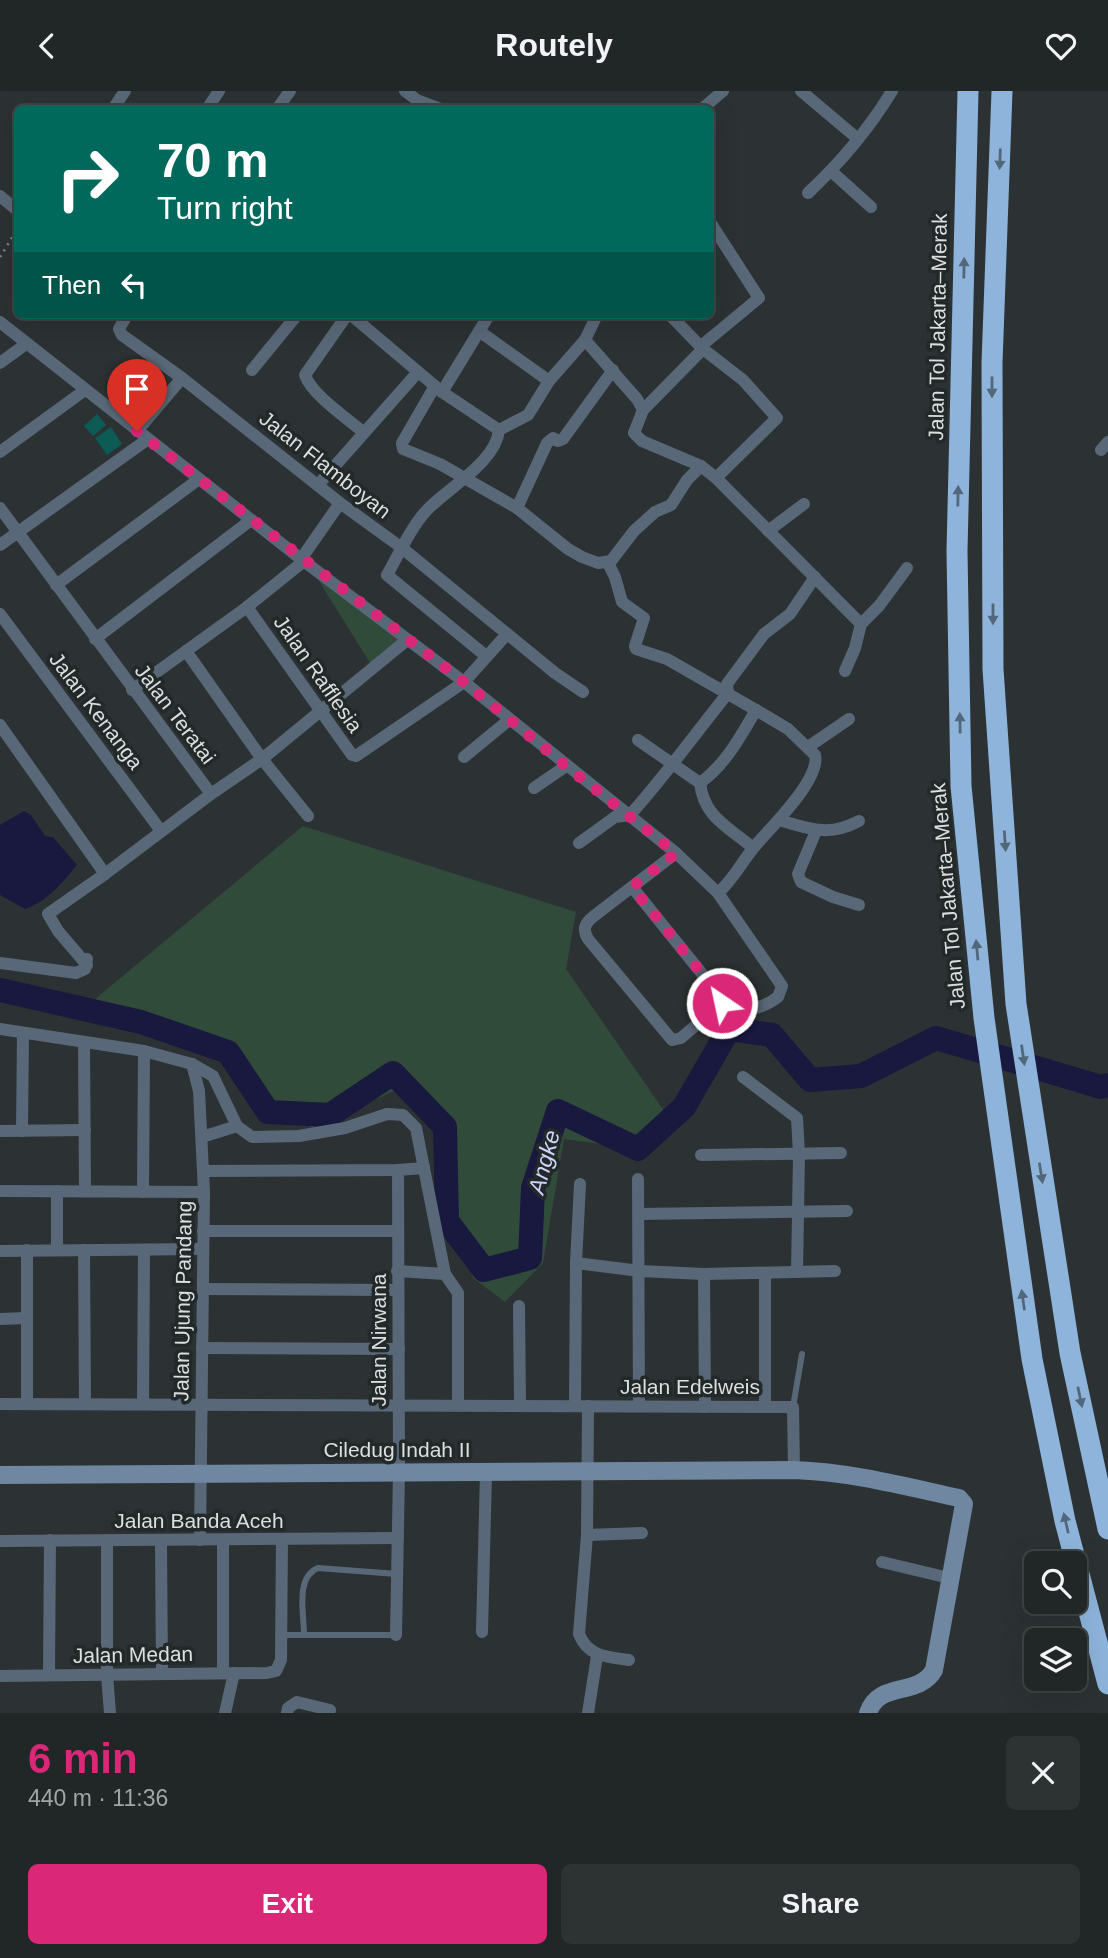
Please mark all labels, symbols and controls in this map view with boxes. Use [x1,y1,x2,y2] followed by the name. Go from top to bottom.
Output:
[28,27,66,65] icon: back
[495,27,613,63] text: Routely
[1042,27,1080,65] icon: heart
[42,133,133,224] icon: right
[157,133,269,187] text: 70 m
[994,148,1005,170] one-way arrow
[157,190,293,226] text: Turn right
[924,213,951,441] street label: Jalan Tol Jakarta–Merak
[958,257,969,279] one-way arrow
[115,266,153,304] icon: left
[42,270,101,300] text: Then
[107,359,167,431] pin
[118,370,156,408] icon: arrive
[986,376,998,398] one-way arrow
[255,406,395,523] street label: Jalan Flamboyan
[953,484,964,506] one-way arrow
[987,603,999,625] one-way arrow
[270,611,367,737] street label: Jalan Rafflesia
[45,648,148,774] street label: Jalan Kenanga
[130,659,220,768] street label: Jalan Teratai
[954,712,966,734] one-way arrow
[926,781,969,1010] street label: Jalan Tol Jakarta–Merak
[1000,830,1011,852] one-way arrow
[971,939,982,961] one-way arrow
[685,966,759,1040] position arrow
[1018,1044,1029,1066] one-way arrow
[522,1127,565,1199] water label: Angke
[1036,1162,1047,1184] one-way arrow
[169,1200,196,1402] street label: Jalan Ujung Pandang
[367,1273,390,1407] street label: Jalan Nirwana
[1018,1289,1029,1311] one-way arrow
[620,1375,760,1398] street label: Jalan Edelweis
[1074,1386,1085,1408] one-way arrow
[323,1438,471,1461] street label: Ciledug Indah II
[114,1509,284,1532] street label: Jalan Banda Aceh
[1060,1512,1071,1534] one-way arrow
[1024,1551,1087,1691] map controls
[1024,1551,1087,1614] button: search
[1024,1628,1087,1691] button: layers
[73,1642,193,1667] street label: Jalan Medan
[28,1735,138,1782] text: 6 min
[1006,1736,1080,1810] button: close
[28,1785,168,1811] text: 440 m · 11:36
[28,1864,547,1944] button: Exit
[561,1864,1080,1944] button: Share

